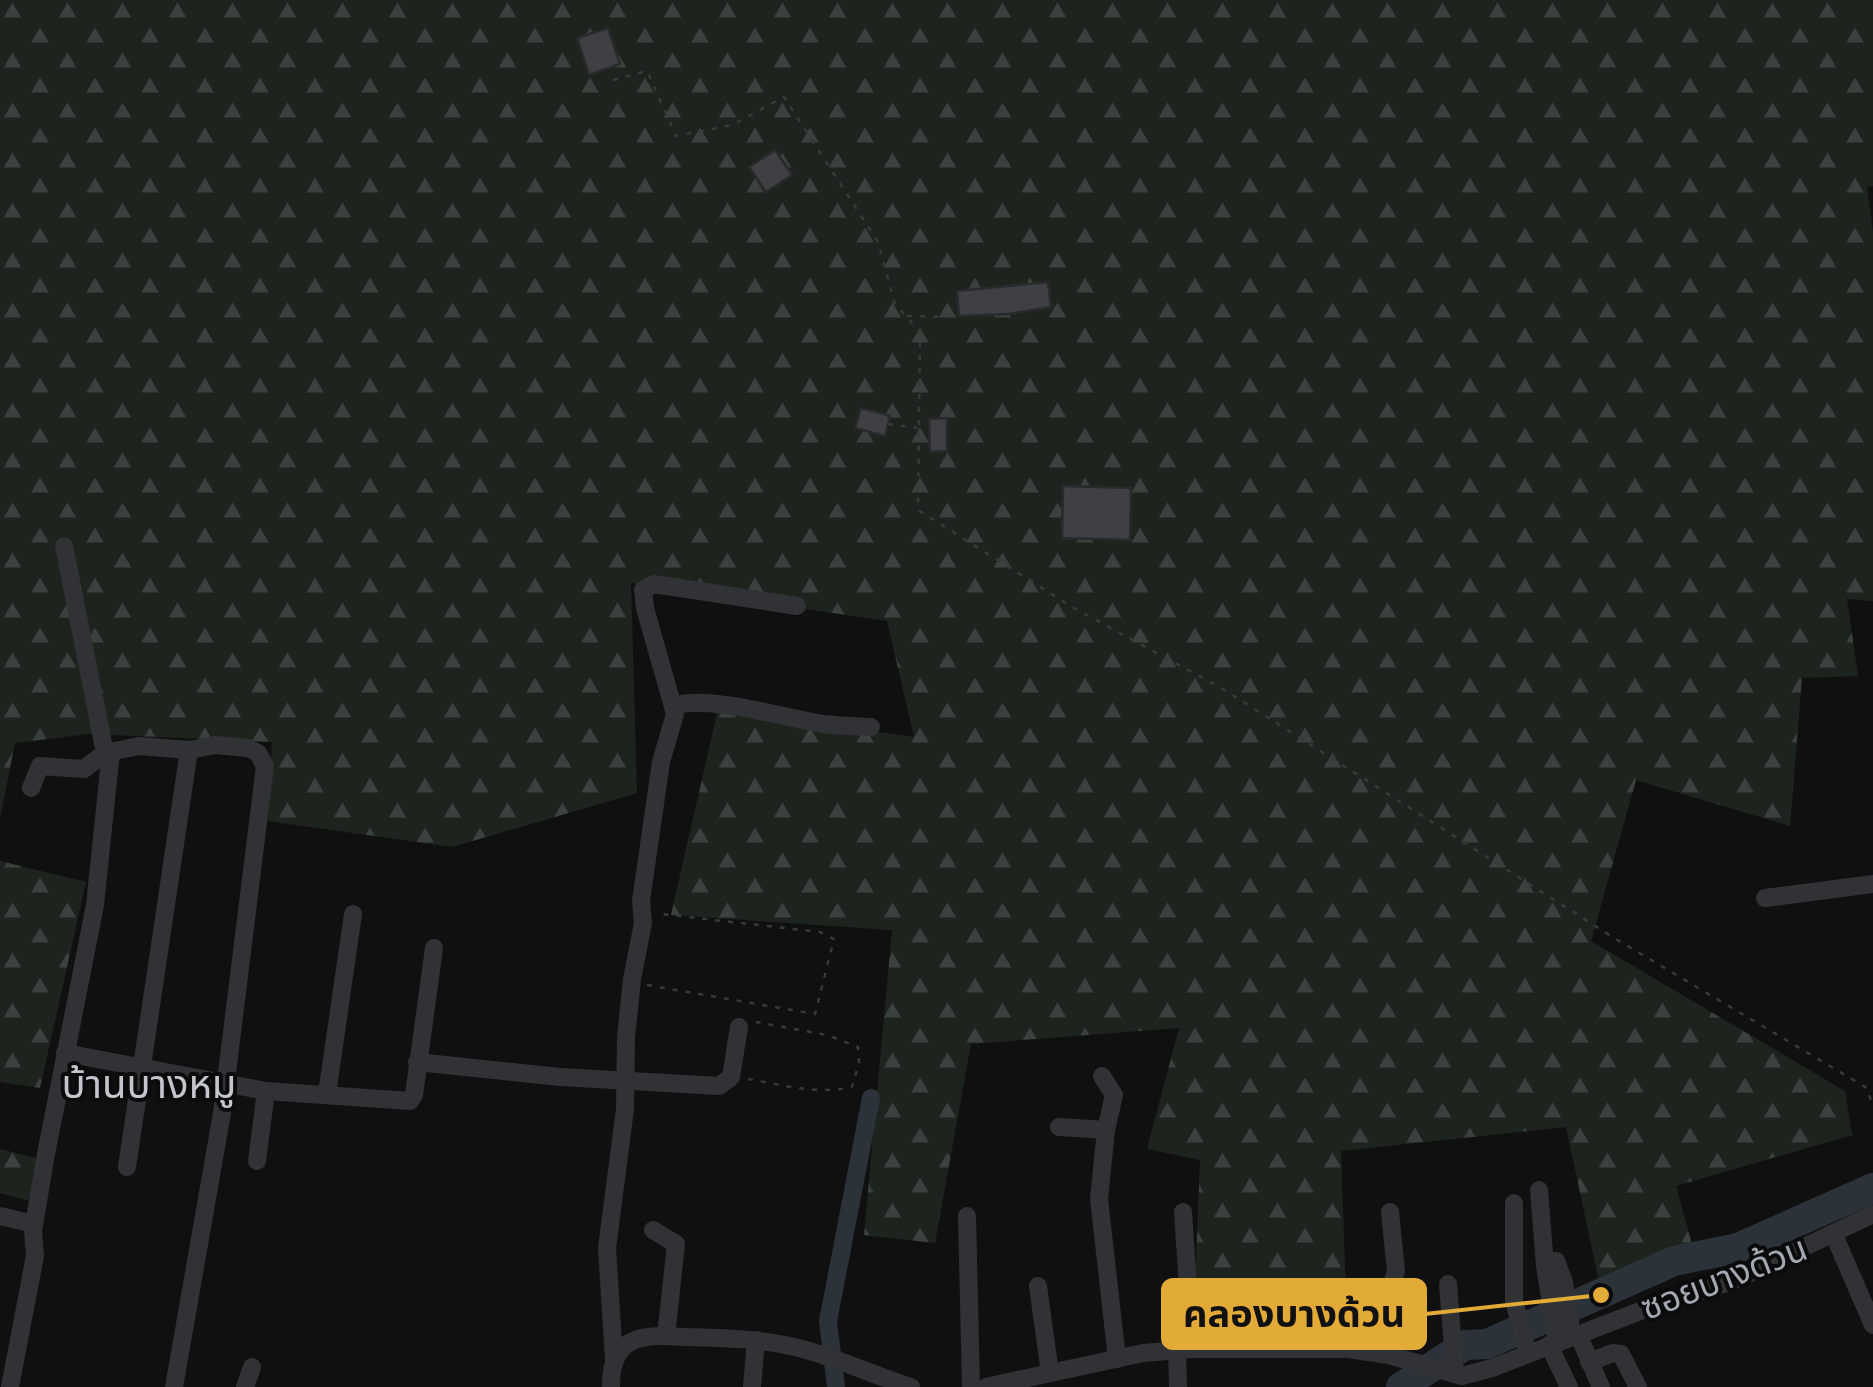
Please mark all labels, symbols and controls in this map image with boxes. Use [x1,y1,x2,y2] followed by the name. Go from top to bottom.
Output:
[62,1060,236,1108] district label: บ้านบางหมู
[1635,1227,1813,1328] street label: ซอยบางด้วน
[1163,1280,1425,1348] callout: คลองบางด้วน
[1183,1291,1405,1336] text: คลองบางด้วน

